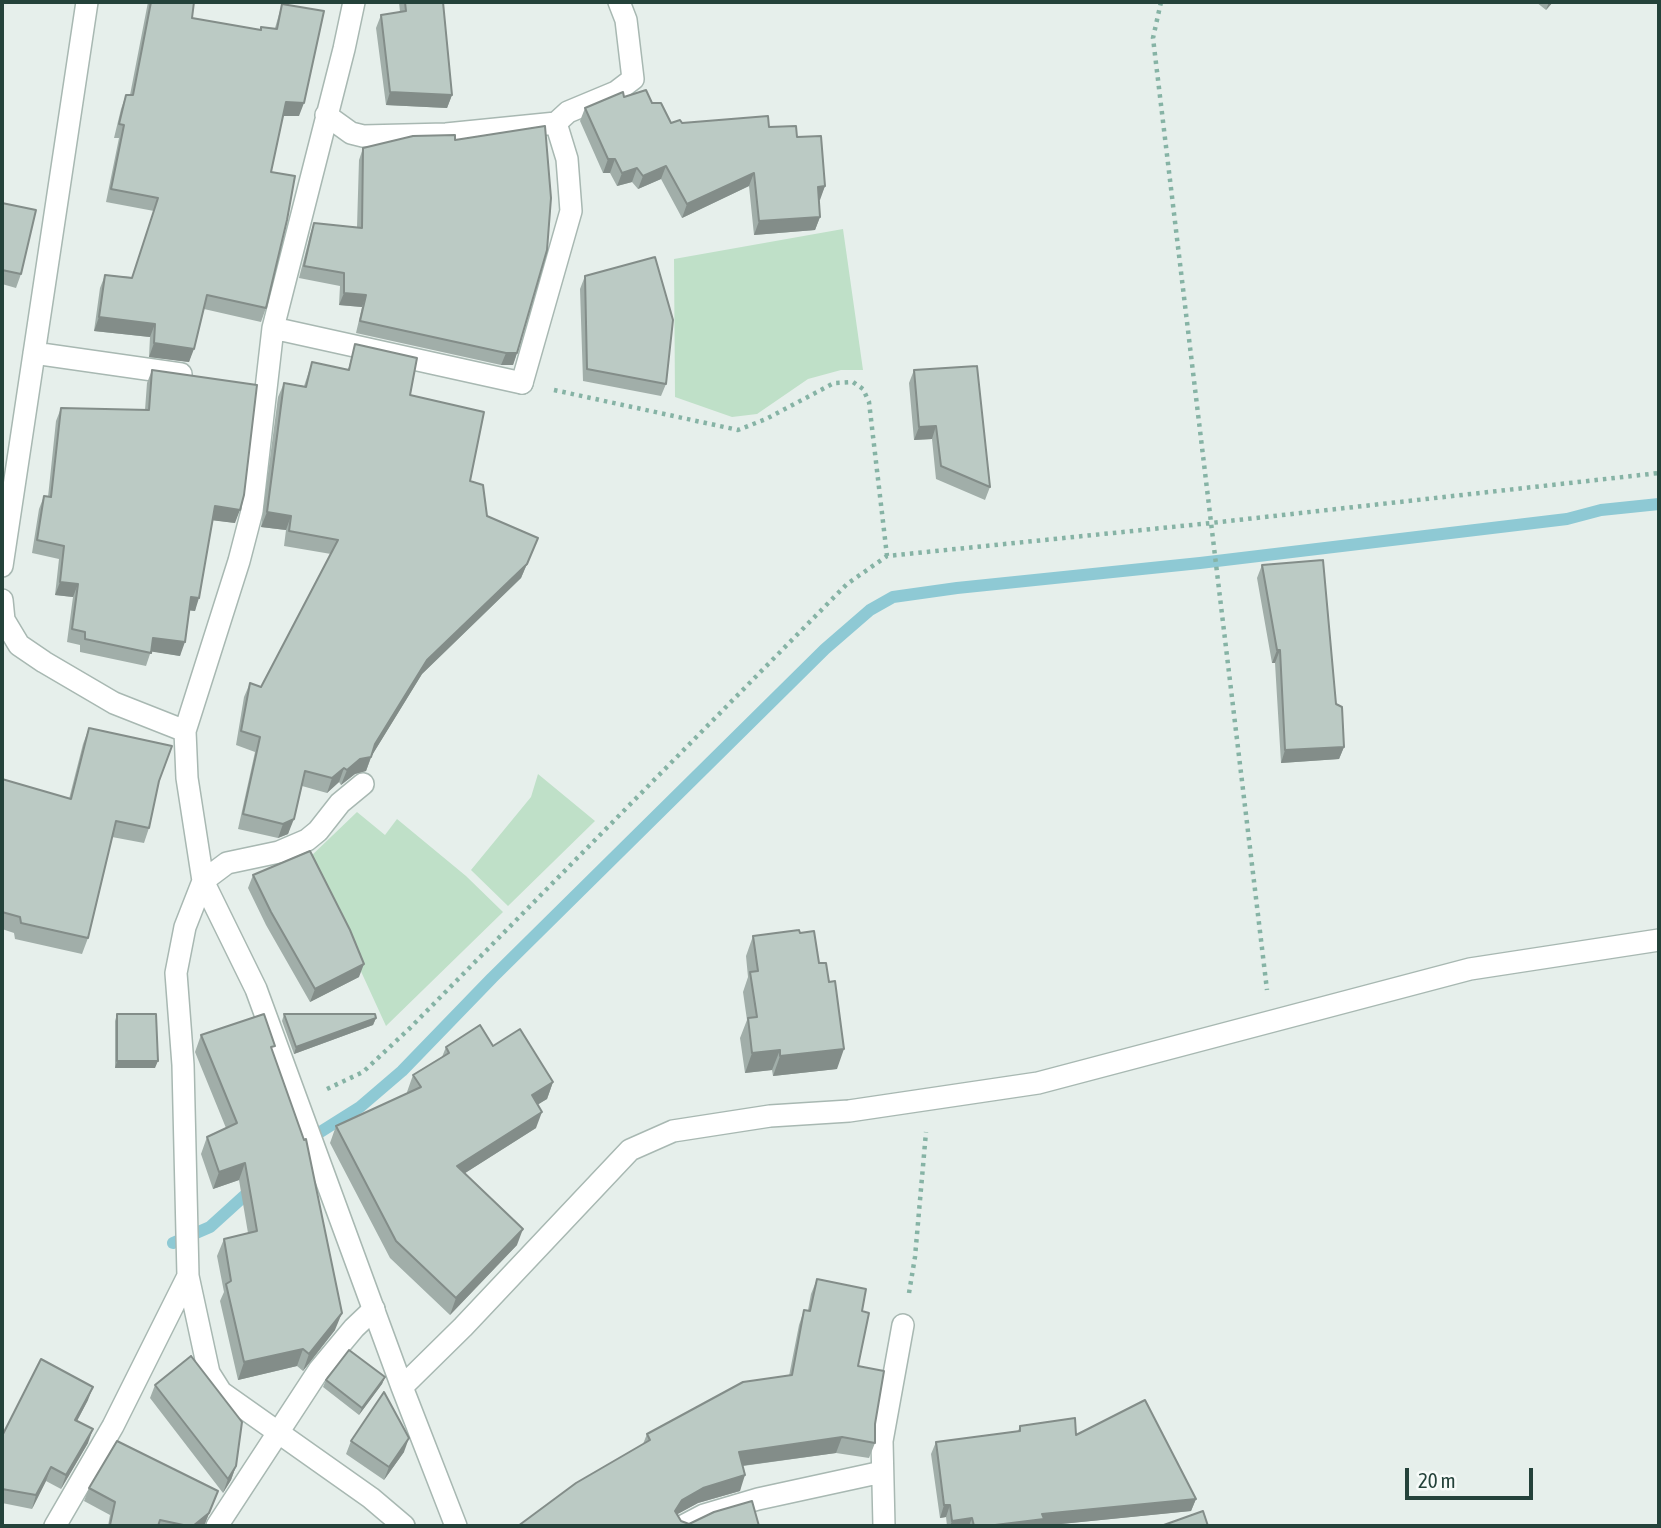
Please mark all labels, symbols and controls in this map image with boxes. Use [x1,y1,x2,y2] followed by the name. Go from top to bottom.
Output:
[1409,1454,1537,1498] scale bar
[1418,1468,1456,1492] text: 20 m

